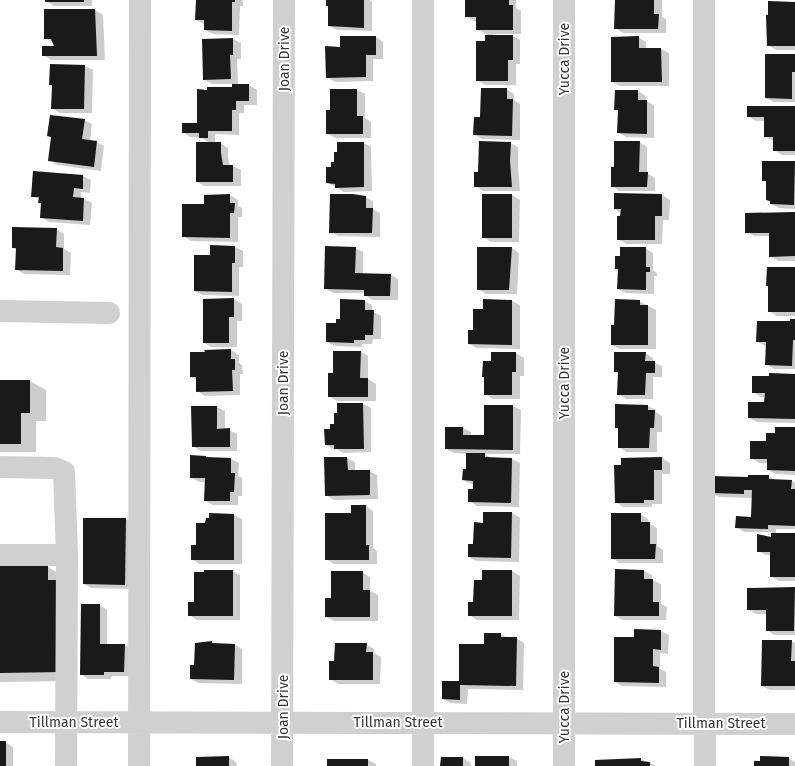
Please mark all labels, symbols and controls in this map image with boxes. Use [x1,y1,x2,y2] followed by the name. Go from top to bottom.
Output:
[556,23,573,95] street label: Yucca Drive
[276,27,293,91] street label: Joan Drive
[556,347,573,419] street label: Yucca Drive
[275,351,292,415] street label: Joan Drive
[556,671,573,743] street label: Yucca Drive
[275,675,292,739] street label: Joan Drive
[30,714,119,731] street label: Tillman Street
[354,714,443,731] street label: Tillman Street
[677,715,766,732] street label: Tillman Street

